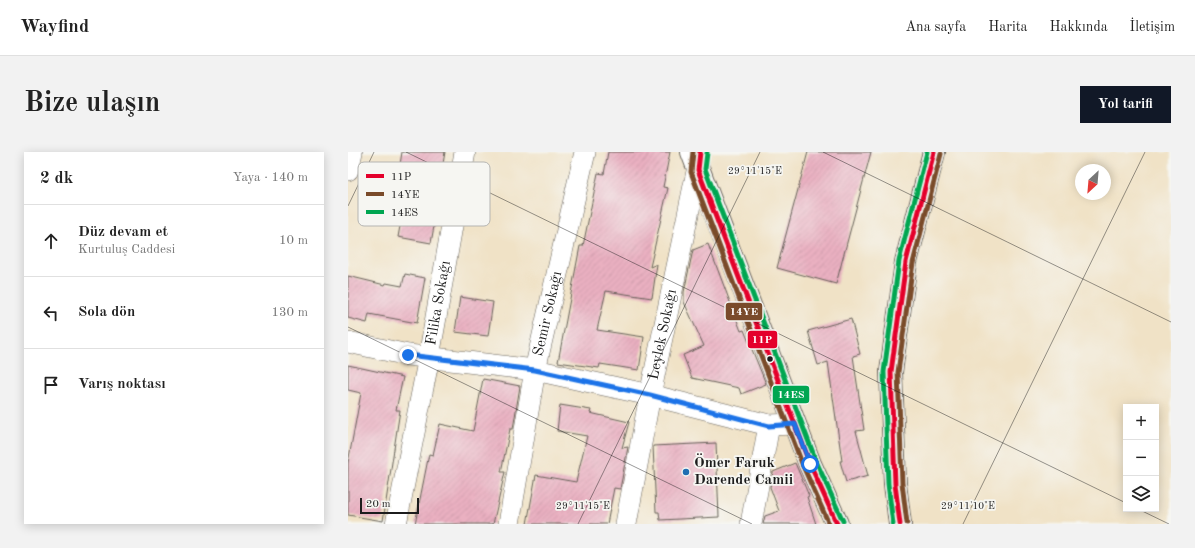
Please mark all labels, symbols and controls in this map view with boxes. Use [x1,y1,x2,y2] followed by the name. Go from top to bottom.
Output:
[20,18,89,37] text: Wayfind
[905,20,966,34] text: Ana sayfa
[988,20,1028,34] text: Harita
[1050,20,1108,34] text: Hakkında
[1130,20,1175,34] text: İletişim
[1080,86,1171,123] button: Yol tarifi
[24,90,160,118] text: Bize ulaşın
[358,162,490,226] legend
[1075,164,1111,200] north arrow
[728,166,782,176] text: 29°11'15"E
[40,170,73,187] text: 2 dk
[233,171,308,184] text: Yaya · 140 m
[391,172,411,183] text: 11P
[391,190,419,201] text: 14YE
[391,208,418,219] text: 14ES
[78,225,168,240] text: Düz devam et
[40,230,62,252] icon: ahead
[279,234,308,247] text: 10 m
[78,243,175,256] text: Kurtuluş Caddesi
[424,259,453,347] street label: Filika Sokağı
[531,270,565,358] street label: Semir Sokağı
[646,288,680,381] street label: Leylek Sokağı
[40,302,62,324] icon: left
[725,302,763,321] line badge: 14YE
[78,305,135,320] text: Sola dön
[271,306,308,319] text: 130 m
[730,307,759,318] text: 14YE
[747,330,778,349] line badge: 11P
[752,335,773,346] text: 11P
[399,346,417,364] route end
[765,354,775,364] unlabelled marker
[40,374,62,396] icon: arrive
[78,377,166,392] text: Varış noktası
[772,385,810,404] line badge: 14ES
[777,390,805,401] text: 14ES
[1123,404,1159,512] map controls
[1123,404,1159,440] button: +
[1123,440,1159,476] button: −
[694,453,793,488] place label: Ömer Faruk Darende Camii
[801,455,819,473] route start
[681,467,691,477] marker: Ömer Faruk Darende Camii
[1123,476,1159,512] button: layers
[360,496,419,515] scale bar
[366,499,391,510] text: 20 m
[556,501,610,511] text: 29°11'15"E
[941,501,995,511] text: 29°11'10"E

